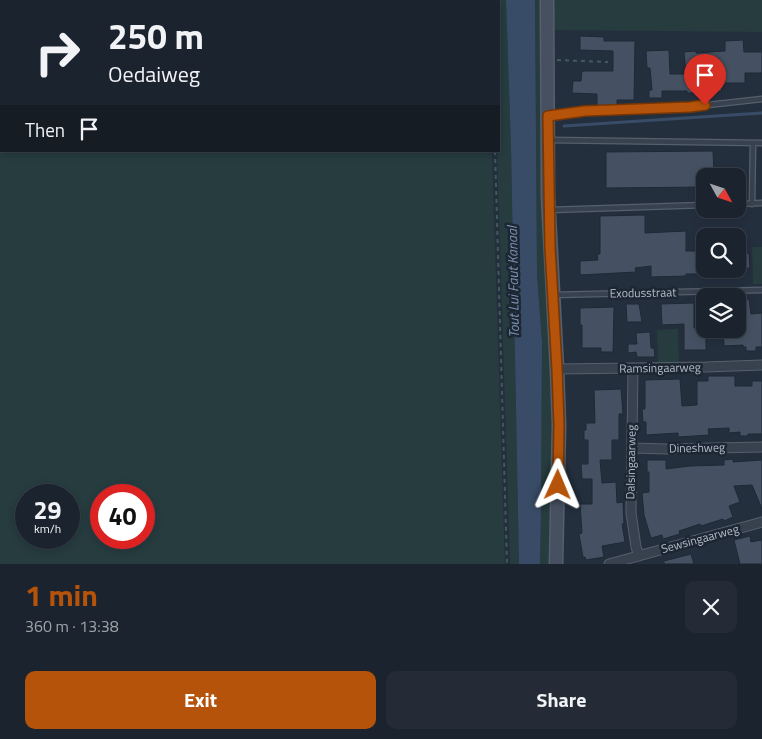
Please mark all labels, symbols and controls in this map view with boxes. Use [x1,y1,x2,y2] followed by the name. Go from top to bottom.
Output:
[108,9,204,63] text: 250 m
[25,20,90,85] icon: right
[684,54,726,105] pin
[108,57,200,91] text: Oedaiweg
[691,61,719,89] icon: arrive
[25,115,65,144] text: Then
[75,115,103,143] icon: arrive
[696,168,746,218] north arrow
[696,168,746,338] map controls
[501,224,524,338] water label: Tout Lui Faut Kanaal
[696,228,746,278] button: search
[609,282,677,303] street label: Exodusstraat
[696,288,746,338] button: layers
[619,357,701,378] street label: Ramsingaarweg
[620,424,641,500] street label: Dalsingaarweg
[669,438,725,457] street label: Dineshweg
[531,458,583,510] position arrow
[90,484,155,549] speed limit sign: 40
[33,491,62,529] text: 29
[34,519,61,538] text: km/h
[659,519,741,558] street label: Sewsingaarweg
[25,572,98,618] text: 1 min
[685,581,737,633] button: close
[25,614,119,638] text: 360 m · 13:38
[25,671,376,729] button: Exit
[386,671,737,729] button: Share

